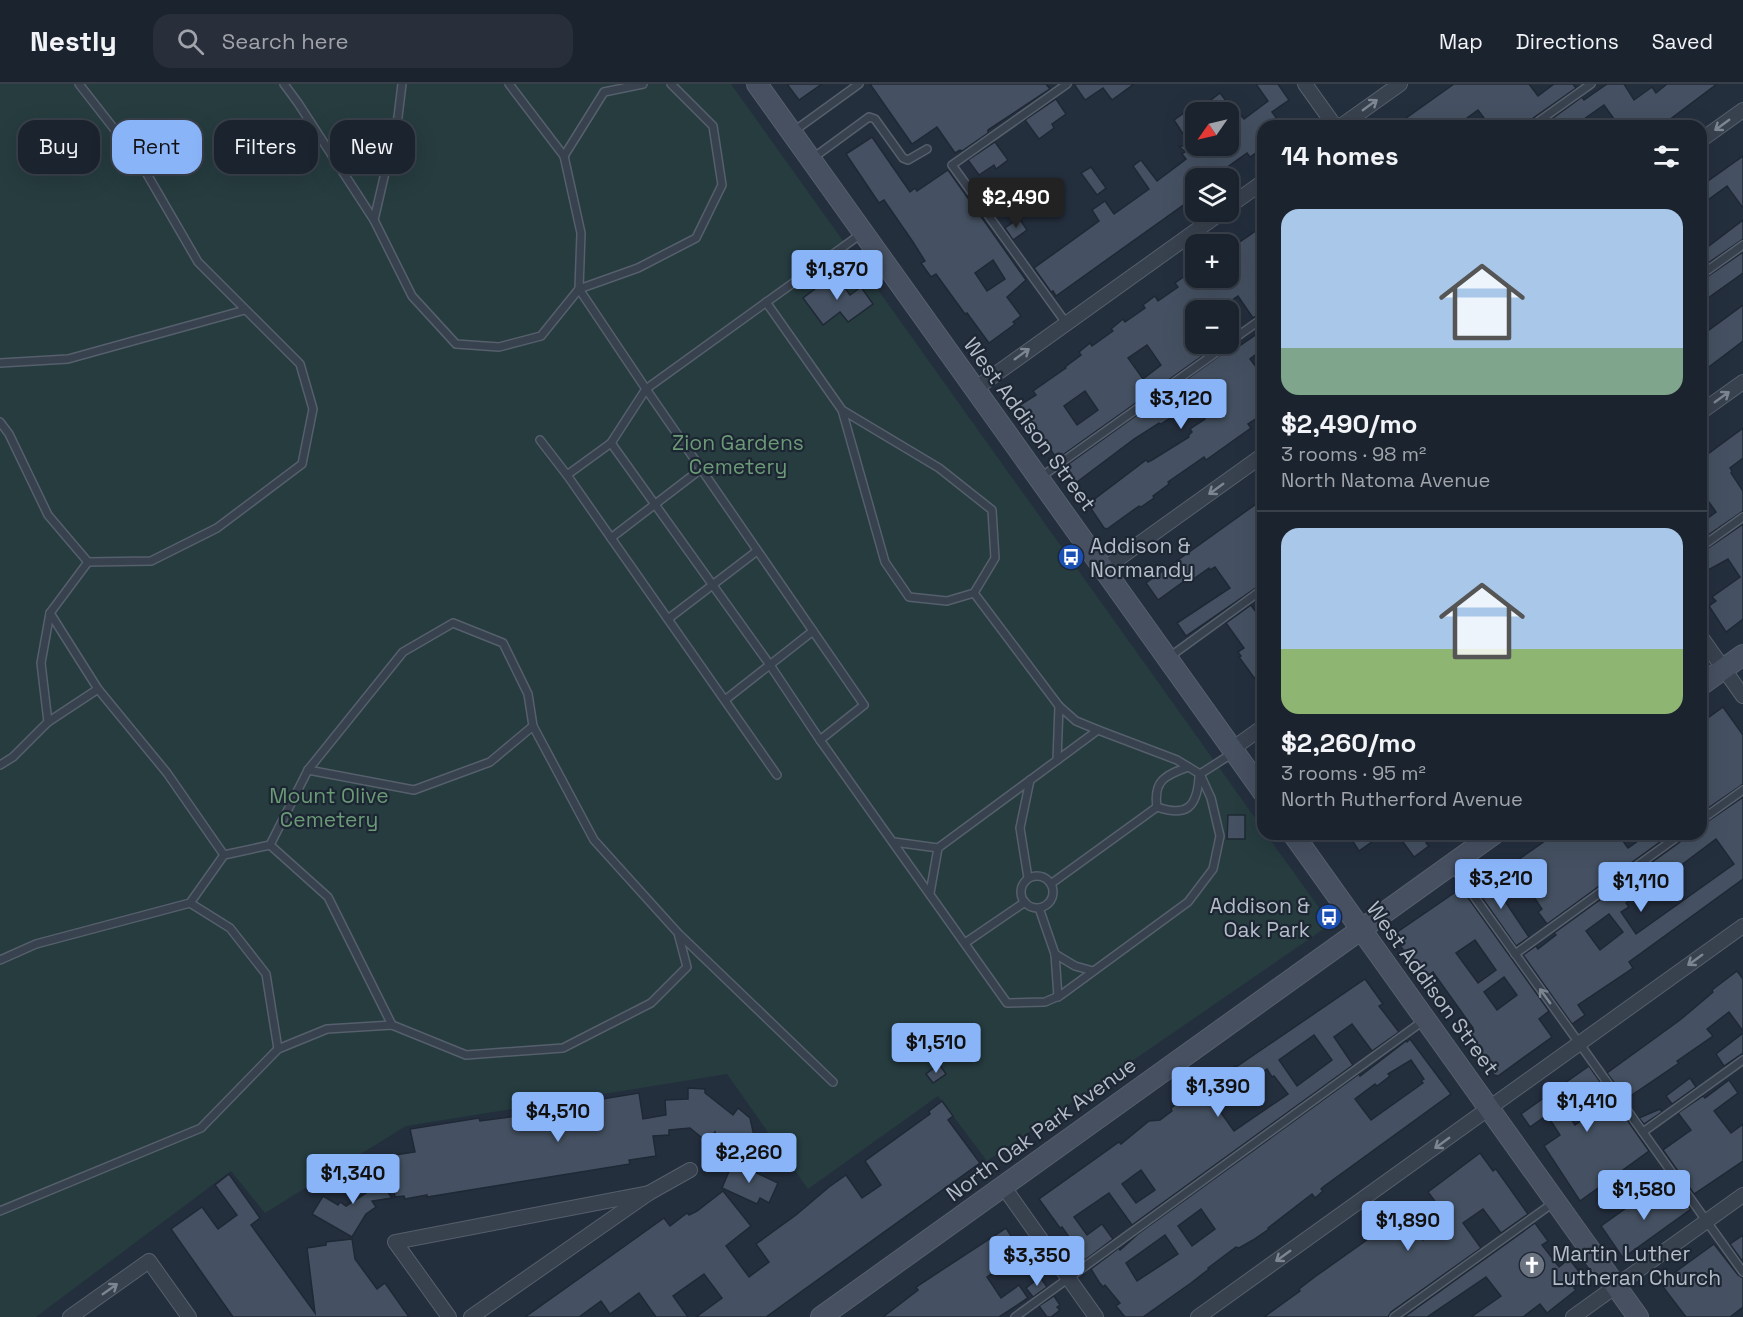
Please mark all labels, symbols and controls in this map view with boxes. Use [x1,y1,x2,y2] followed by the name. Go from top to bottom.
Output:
[153,14,573,68] search box
[30,23,117,59] text: Nestly
[174,25,207,58] icon: search
[222,27,349,55] text: Search here
[1439,28,1483,55] text: Map
[1516,28,1619,55] text: Directions
[1652,28,1713,55] text: Saved
[1362,99,1378,111] one-way arrow
[1185,102,1239,156] north arrow
[1185,102,1239,354] map controls
[1714,119,1731,131] one-way arrow
[18,120,100,174] chip: Buy
[112,120,202,174] chip: Rent
[214,120,318,174] chip: Filters
[330,120,415,174] chip: New
[1281,139,1399,173] text: 14 homes
[1650,140,1683,173] icon: filters
[1185,168,1239,222] button: layers
[967,178,1065,229] pin: $2,490
[982,184,1050,210] text: $2,490
[1185,234,1239,288] button: +
[1428,248,1536,356] icon: home
[788,250,886,301] pin: $1,870
[806,256,868,282] text: $1,870
[1185,300,1239,354] button: −
[958,332,1102,516] street label: West Addison Street
[1014,348,1030,361] one-way arrow
[1132,379,1230,430] pin: $3,120
[1150,385,1213,411] text: $3,120
[1713,391,1730,403] one-way arrow
[1281,407,1418,441] text: $2,490/mo
[672,429,804,480] park label: Zion Gardens Cemetery
[1281,441,1426,467] text: 3 rooms · 98 m²
[1281,467,1490,493] text: North Natoma Avenue
[1208,483,1224,495] one-way arrow
[1090,532,1194,583] place label: Addison & Normandy
[1056,542,1086,572] bus stop icon: Addison & Normandy
[1428,567,1536,675] icon: home
[1281,726,1416,760] text: $2,260/mo
[1281,760,1426,786] text: 3 rooms · 95 m²
[269,782,389,833] park label: Mount Olive Cemetery
[1281,786,1523,812] text: North Rutherford Avenue
[1452,859,1550,910] pin: $3,210
[1592,862,1690,913] pin: $1,110
[1469,865,1533,891] text: $3,210
[1612,868,1670,894] text: $1,110
[1210,892,1310,943] place label: Addison & Oak Park
[1361,896,1505,1080] street label: West Addison Street
[1314,902,1344,932] bus stop icon: Addison & Oak Park
[1688,954,1704,967] one-way arrow
[1539,989,1552,1005] one-way arrow
[887,1023,985,1074] pin: $1,510
[906,1029,966,1055] text: $1,510
[941,1051,1141,1207] street label: North Oak Park Avenue
[1169,1067,1267,1118] pin: $1,390
[1186,1073,1250,1099] text: $1,390
[1538,1082,1636,1133] pin: $1,410
[1557,1088,1618,1114] text: $1,410
[509,1092,607,1143] pin: $4,510
[526,1098,590,1124] text: $4,510
[700,1133,798,1184] pin: $2,260
[1434,1137,1450,1149] one-way arrow
[715,1139,783,1165] text: $2,260
[304,1154,402,1205] pin: $1,340
[321,1160,385,1186] text: $1,340
[1595,1170,1693,1221] pin: $1,580
[1612,1176,1676,1202] text: $1,580
[1359,1201,1457,1252] pin: $1,890
[1376,1207,1440,1233] text: $1,890
[988,1236,1086,1287] pin: $3,350
[1552,1240,1721,1291] place label: Martin Luther Lutheran Church
[1003,1242,1071,1268] text: $3,350
[1276,1250,1292,1262] one-way arrow
[1517,1250,1547,1280] church icon: Martin Luther Lutheran Church
[101,1283,117,1295] one-way arrow

